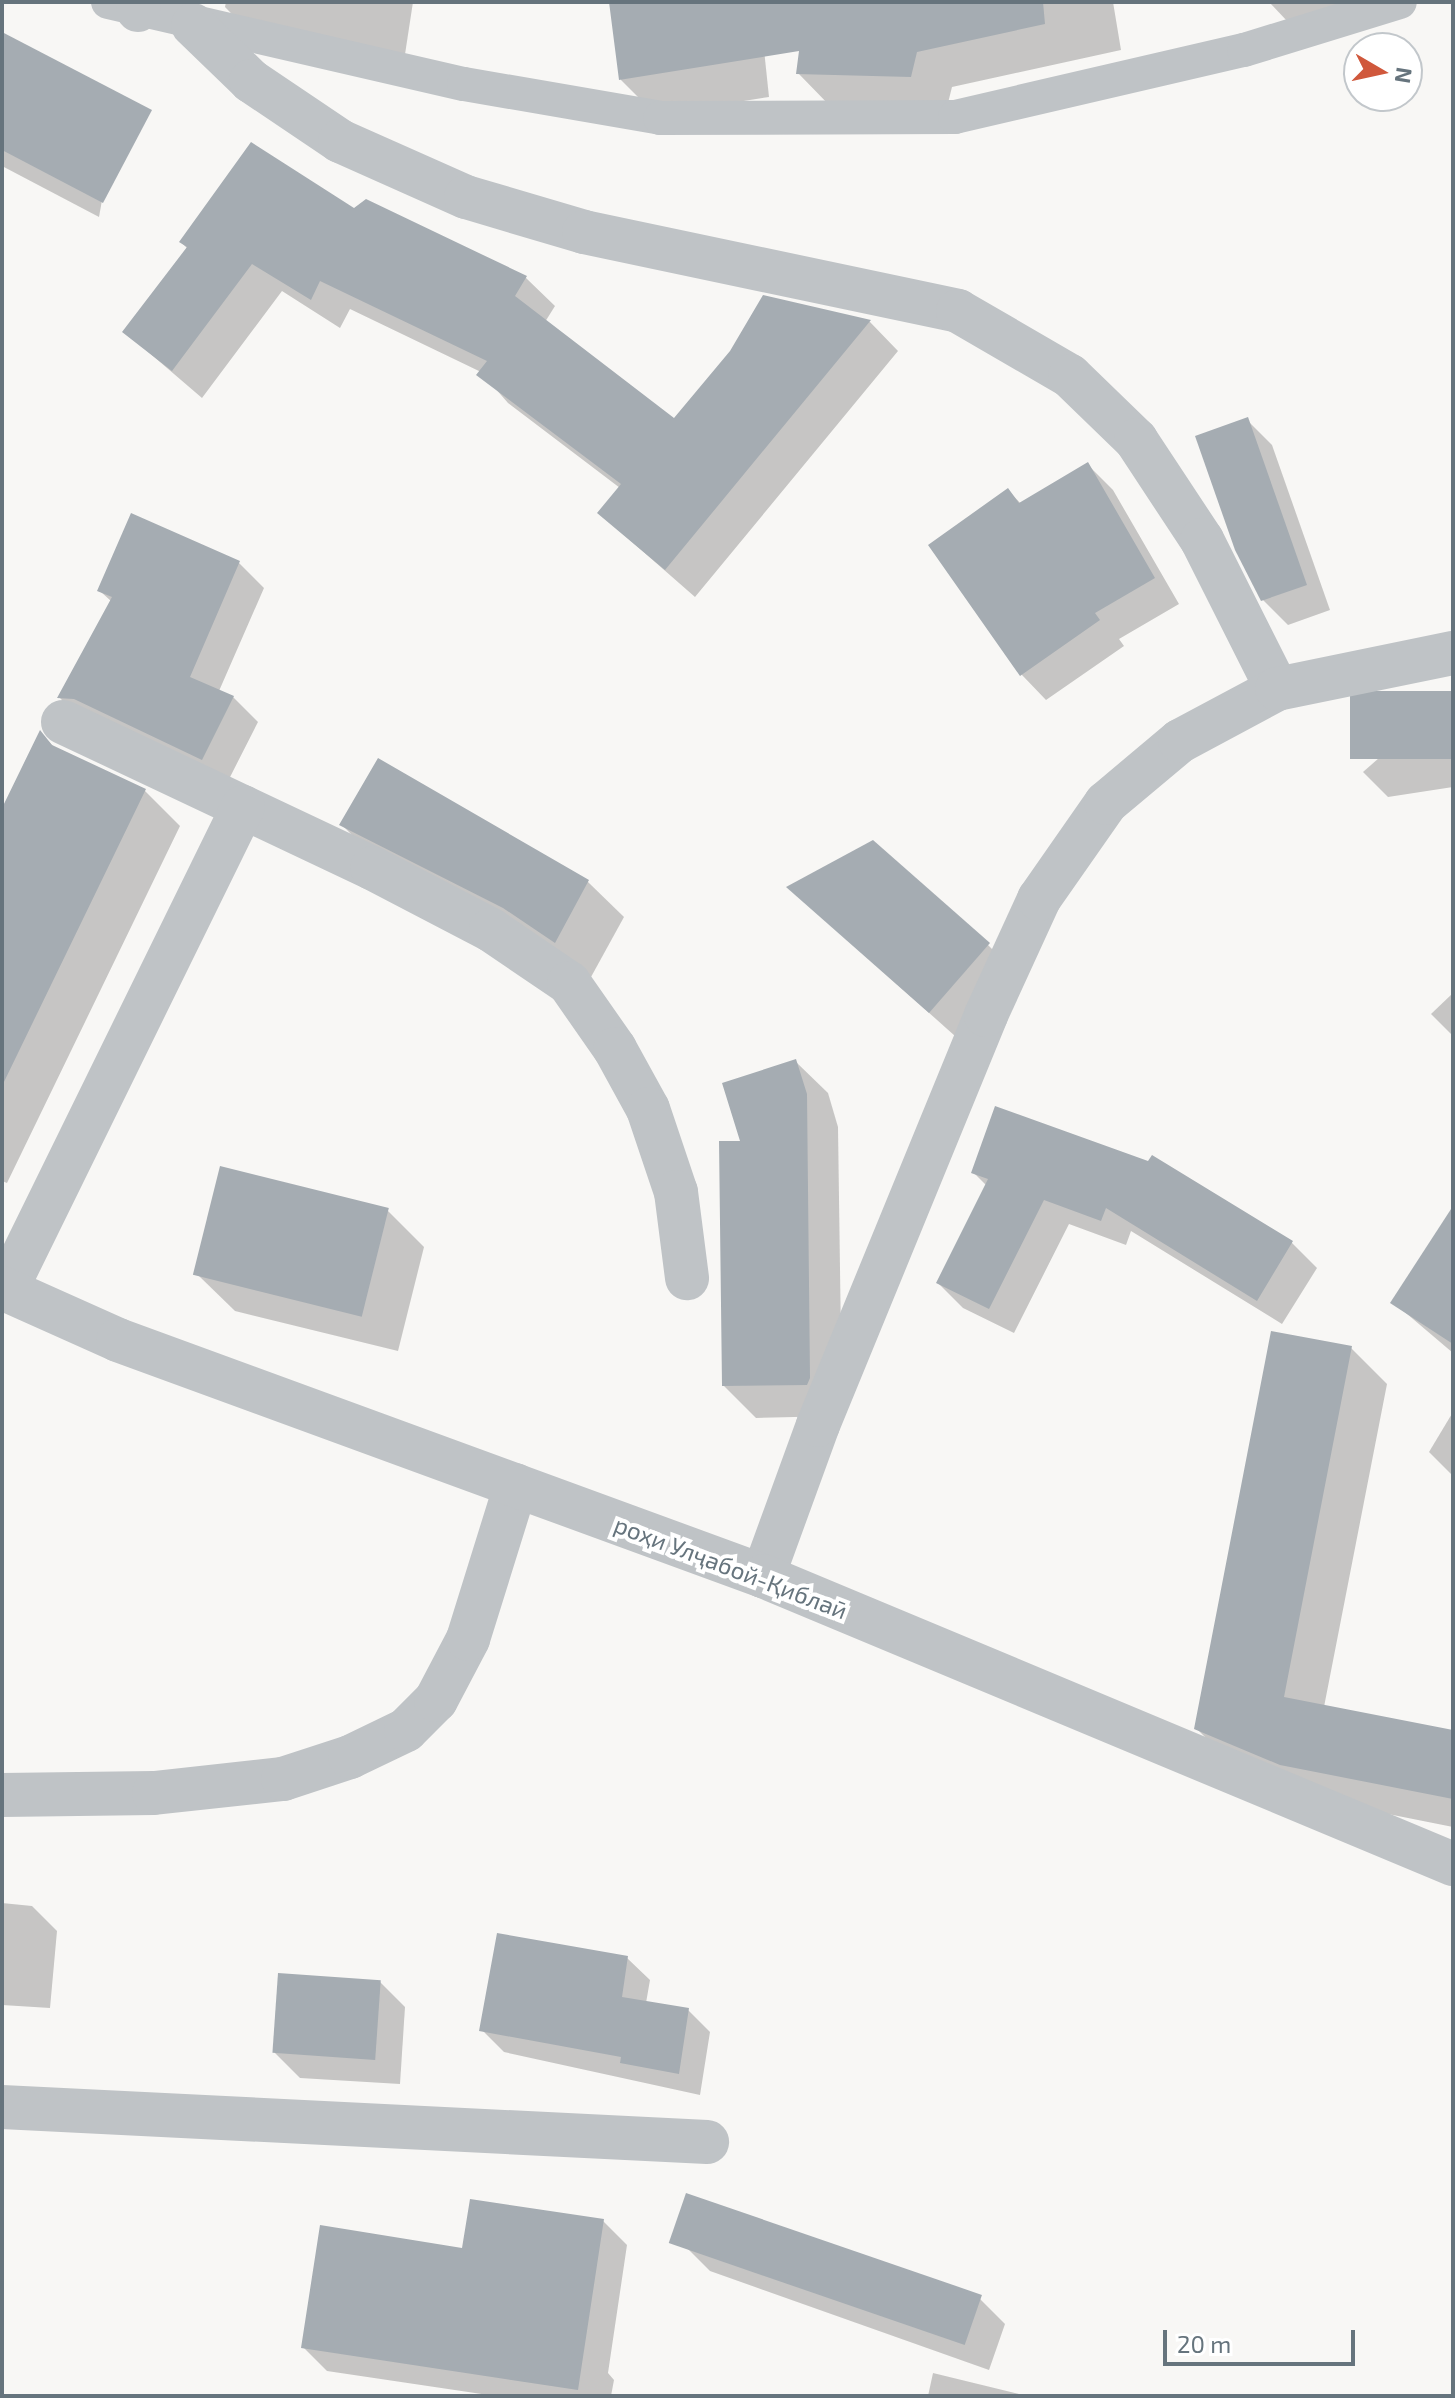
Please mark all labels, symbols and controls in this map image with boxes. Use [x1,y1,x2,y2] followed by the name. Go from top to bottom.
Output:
[1343,32,1423,112] north arrow
[1391,66,1419,85] text: N
[610,1509,852,1625] street label: роҳи Улҷабой-Қиблаӣ
[1167,2314,1359,2364] scale bar
[1177,2329,1231,2358] text: 20 m

